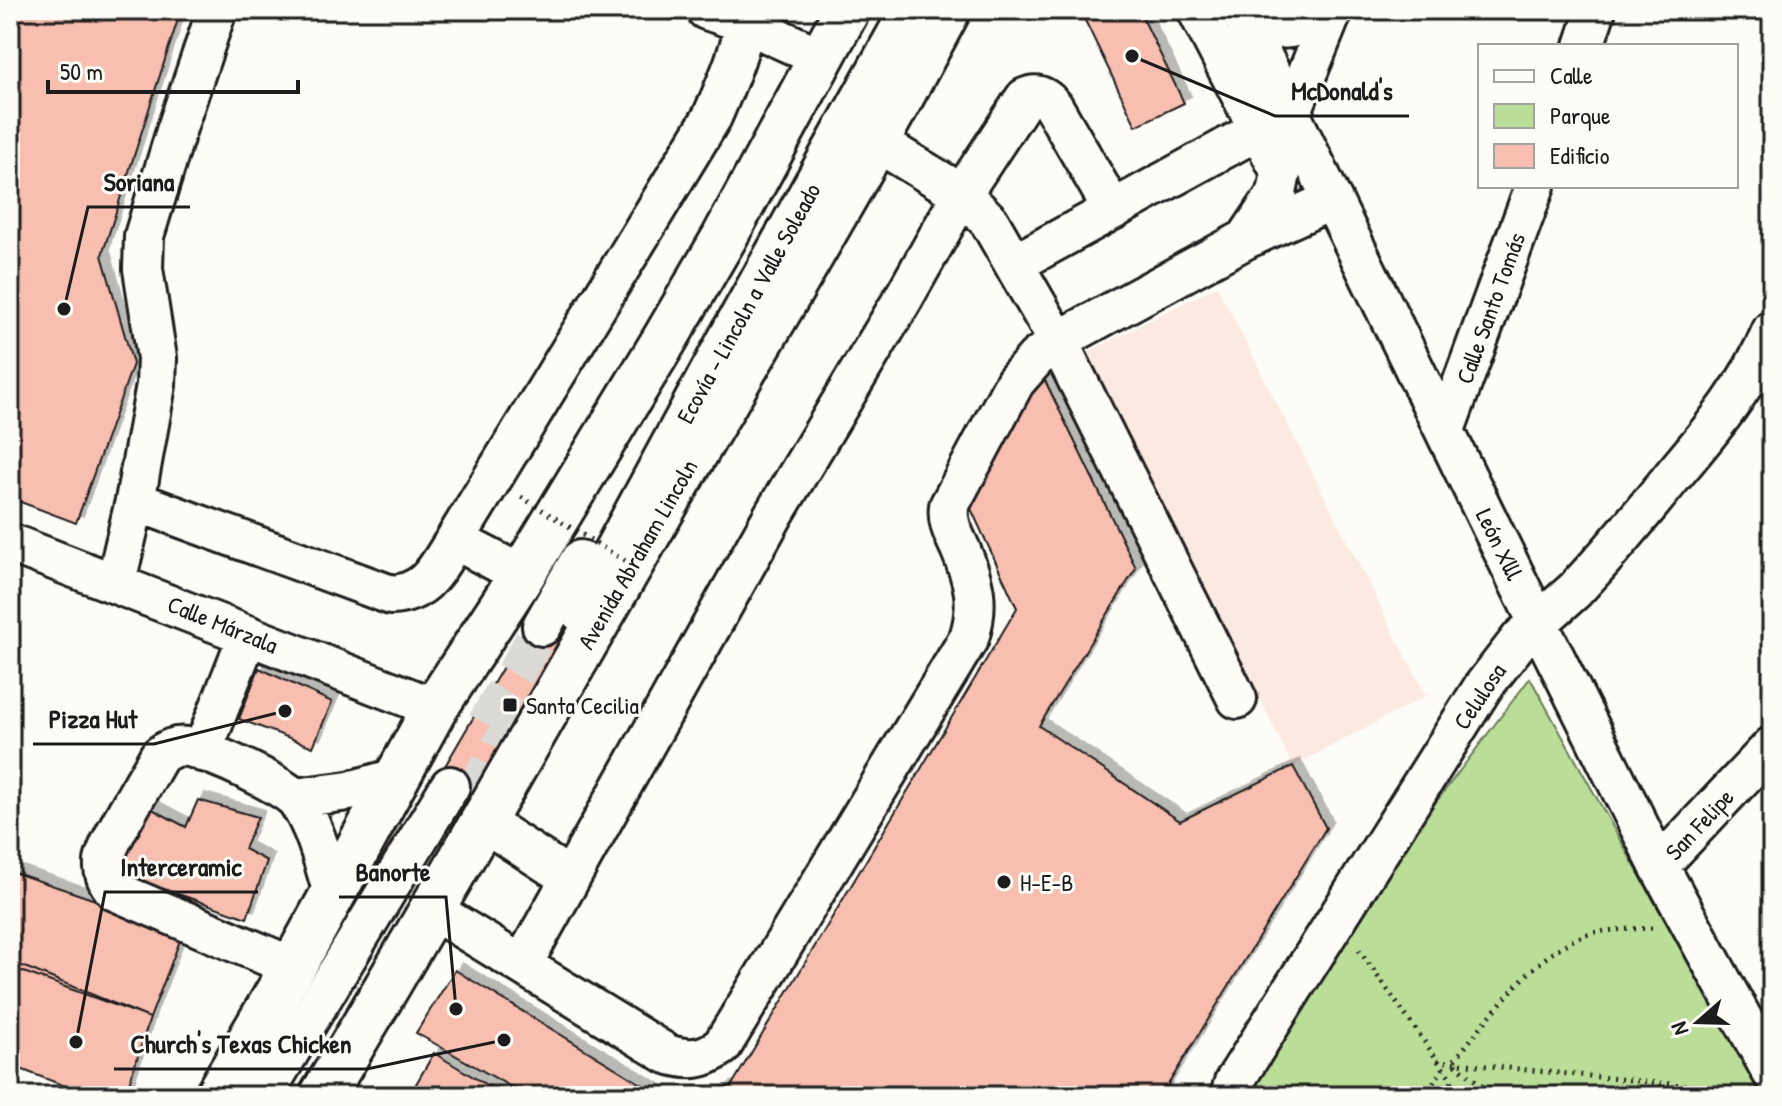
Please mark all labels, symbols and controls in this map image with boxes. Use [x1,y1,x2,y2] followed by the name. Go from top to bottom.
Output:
[48,44,298,94] scale bar
[1478,44,1738,188] legend
[60,55,103,87] text: 50 m
[1550,59,1593,91] text: Calle
[1275,66,1409,116] callout: McDonald's
[1291,73,1393,108] text: McDonald's
[1550,99,1611,131] text: Parque
[1550,139,1610,171] text: Edificio
[88,157,190,207] callout: Soriana
[104,164,175,199] text: Soriana
[669,177,828,429] street label: Ecovía - Lincoln a Valle Soleado
[1448,228,1532,388] street label: Calle Santo Tomás
[570,453,704,655] street label: Avenida Abraham Lincoln
[1469,503,1531,586] street label: León Xlll
[163,587,283,661] street label: Calle Márzala
[1445,657,1513,735] street label: Celulosa
[526,689,639,721] place label: Santa Cecilia
[33,694,154,744] callout: Pizza Hut
[501,696,519,714] marker: Santa Cecilia
[49,701,138,736] text: Pizza Hut
[1658,781,1741,867] street label: San Felipe
[105,842,258,892] callout: Interceramic
[339,847,446,897] callout: Banorte
[120,849,243,884] text: Interceramic
[356,854,431,889] text: Banorte
[1020,866,1073,898] place label: H-E-B
[995,873,1013,891] marker: H-E-B
[1658,982,1738,1062] north arrow
[1663,1018,1695,1039] text: N
[114,1019,367,1069] callout: Church's Texas Chicken
[130,1026,352,1061] text: Church's Texas Chicken

